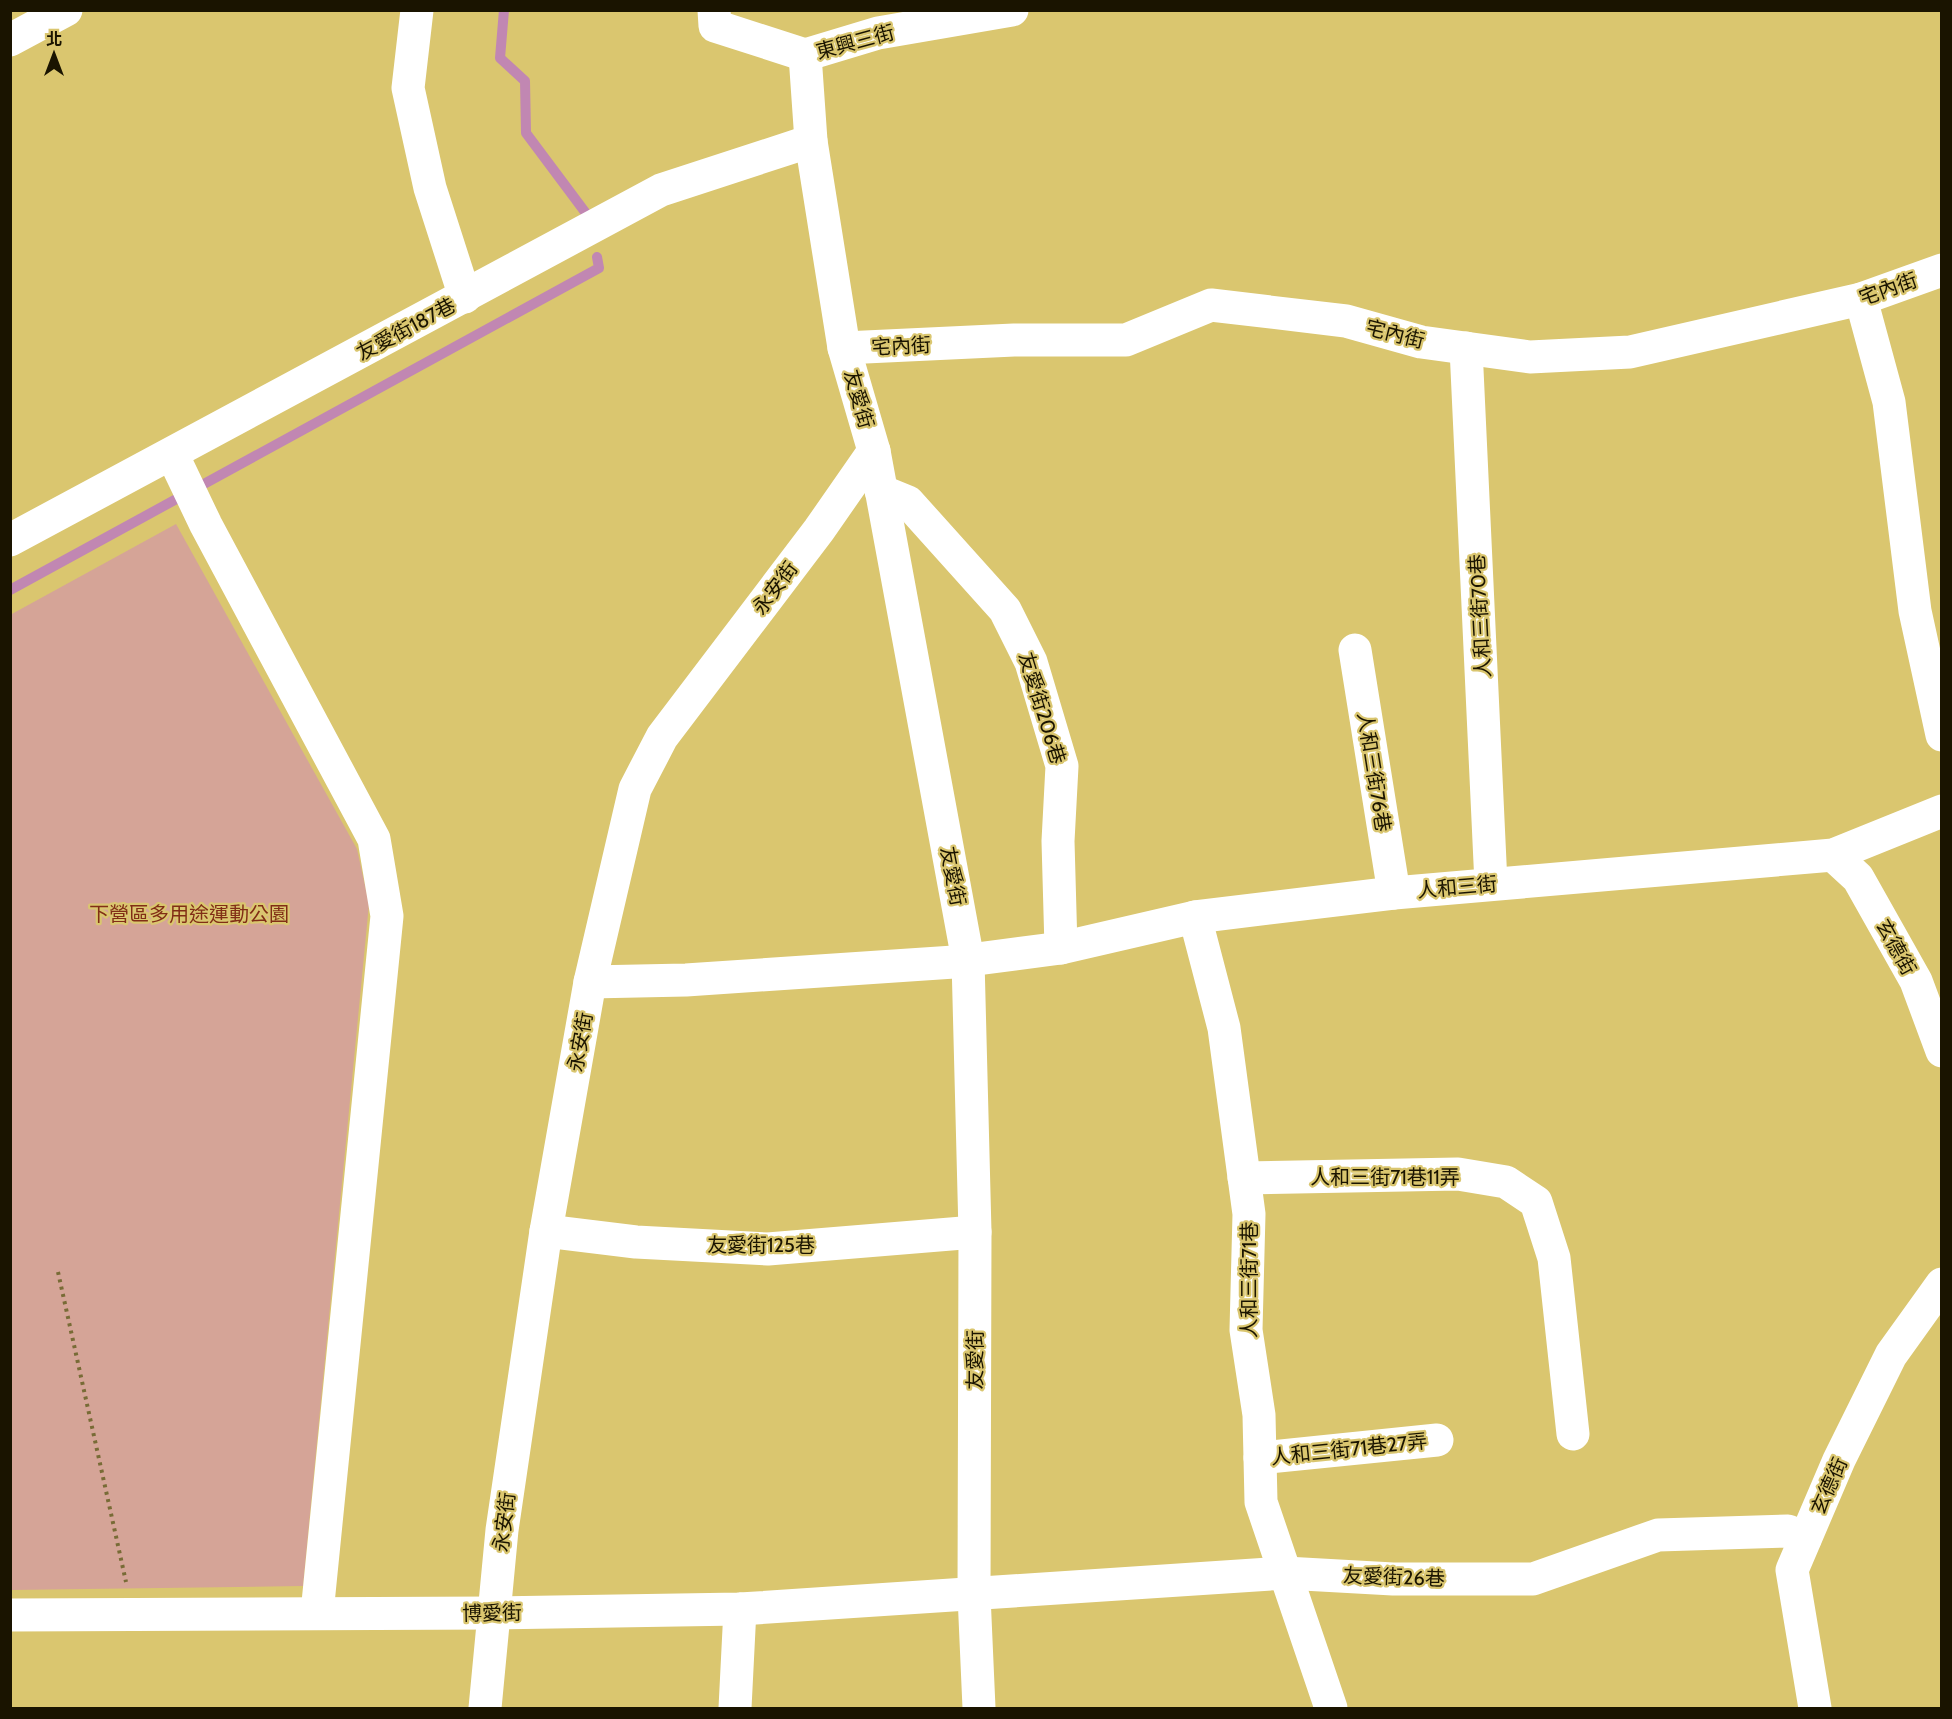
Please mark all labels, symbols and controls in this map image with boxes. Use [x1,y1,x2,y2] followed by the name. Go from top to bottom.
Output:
[813,20,897,64] street label: 東興三街
[24,24,84,84] north arrow
[46,30,62,49] text: 北
[1856,268,1920,310] street label: 宅內街
[352,293,460,365] street label: 友愛街187巷
[1363,315,1427,353] street label: 宅內街
[870,332,932,360] street label: 宅內街
[839,367,879,431] street label: 友愛街
[1465,554,1495,678] street label: 人和三街70巷
[747,557,803,619] street label: 永安街
[1014,649,1070,767] street label: 友愛街206巷
[1353,710,1395,834] street label: 人和三街76巷
[935,844,971,908] street label: 友愛街
[1416,872,1498,902] street label: 人和三街
[89,902,289,926] park label: 下營區多用途運動公園
[1871,915,1921,979] street label: 玄德街
[563,1010,597,1074] street label: 永安街
[1310,1165,1460,1189] street label: 人和三街71巷11弄
[1237,1222,1261,1338] street label: 人和三街71巷
[707,1233,815,1257] street label: 友愛街125巷
[963,1330,987,1390] street label: 友愛街
[1270,1429,1428,1469] street label: 人和三街71巷27弄
[1806,1454,1852,1518] street label: 玄德街
[488,1491,520,1553] street label: 永安街
[1343,1563,1445,1591] street label: 友愛街26巷
[462,1600,522,1626] street label: 博愛街

